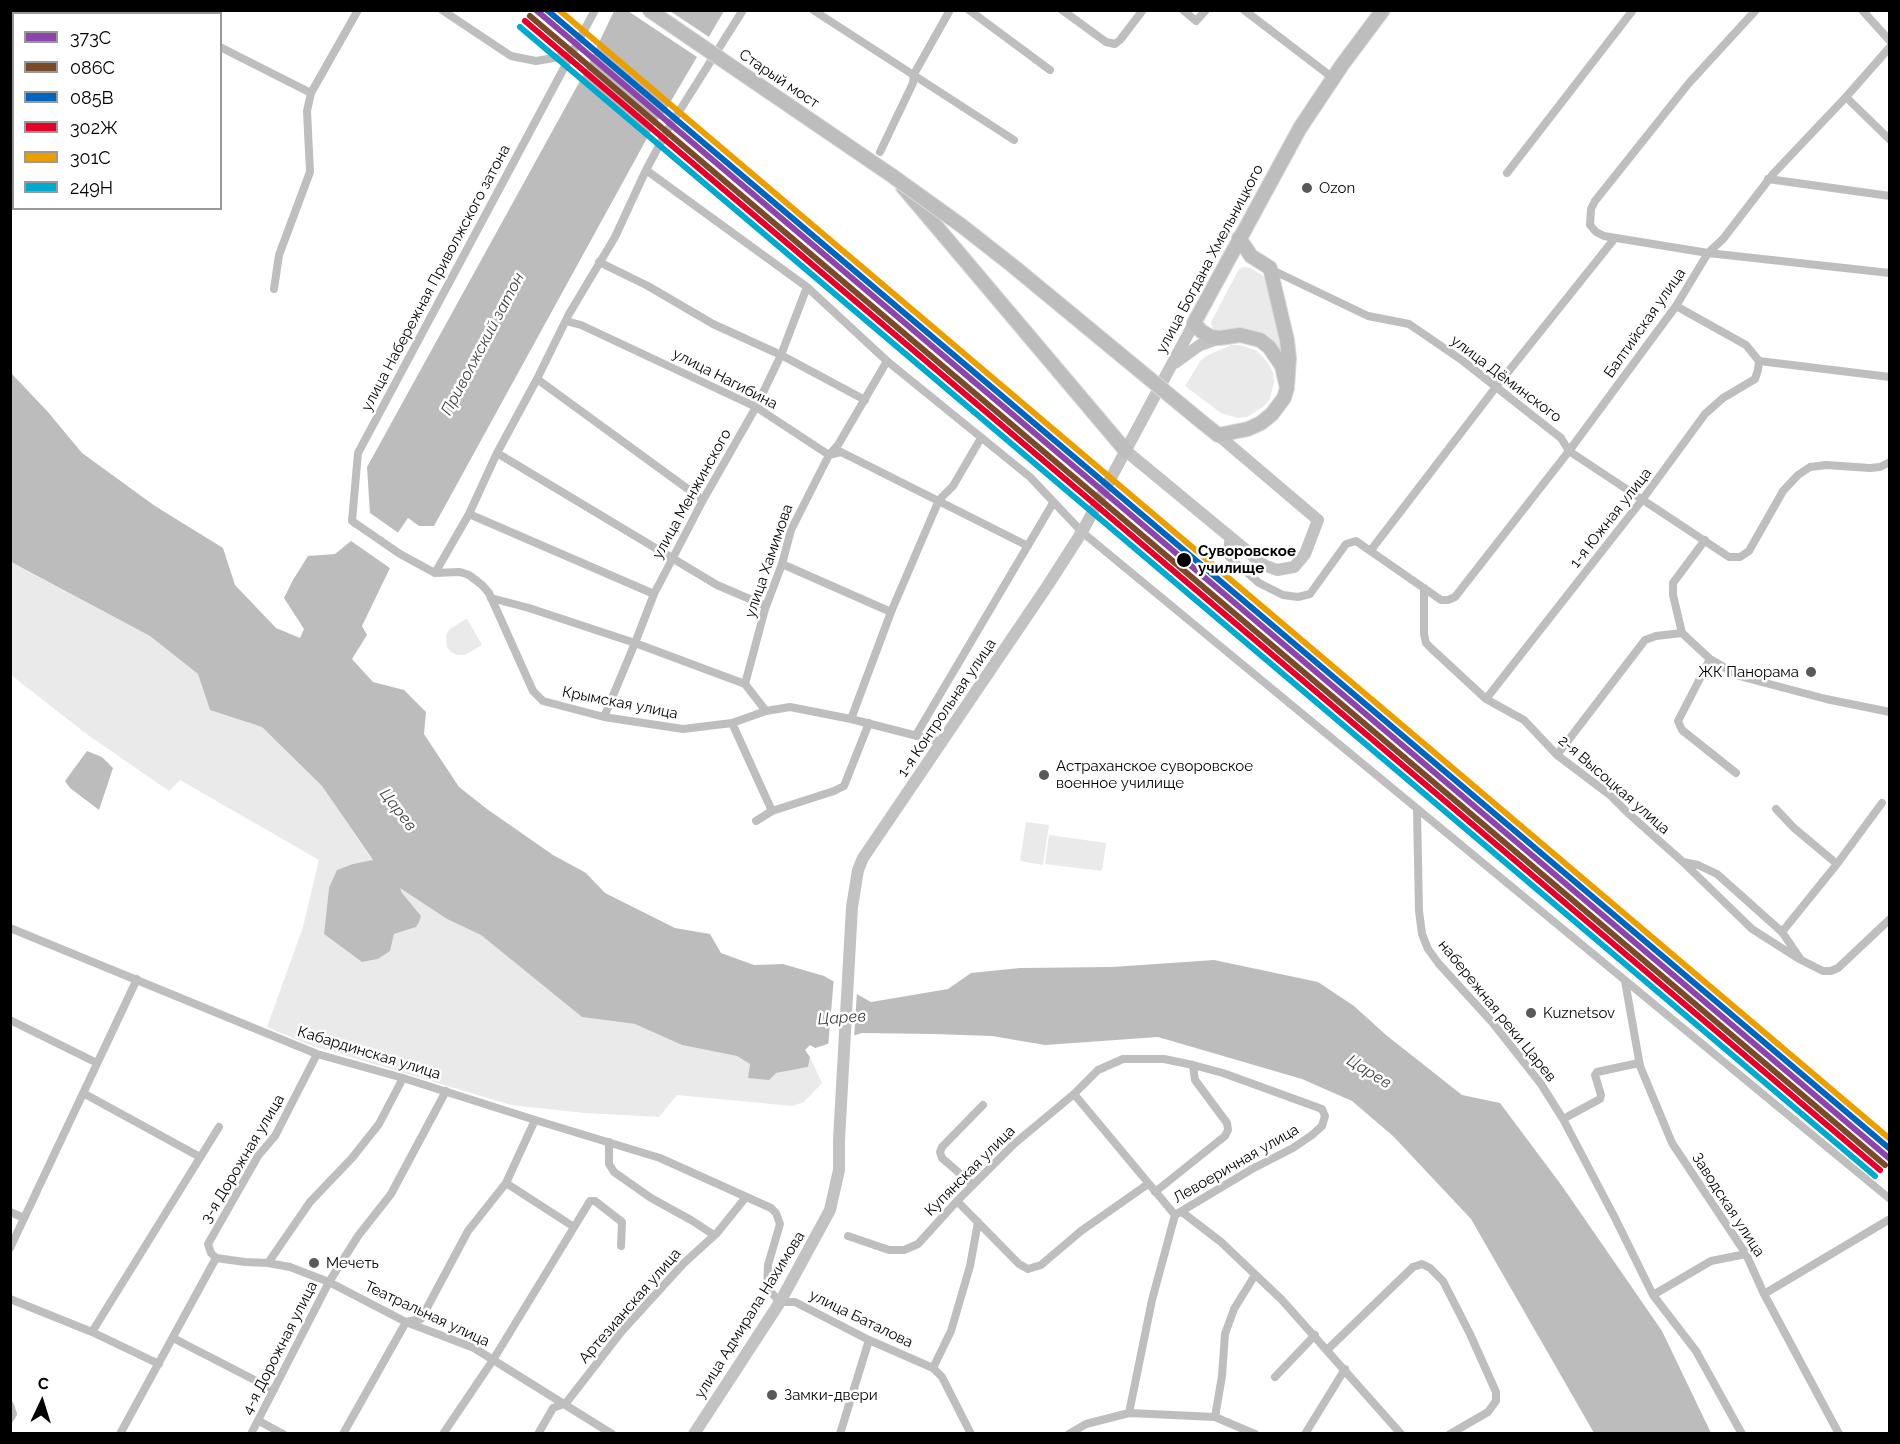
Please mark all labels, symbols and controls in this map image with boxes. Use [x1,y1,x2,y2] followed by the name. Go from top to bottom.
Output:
[12,12,222,210] legend
[70,27,111,48] text: 373C
[736,46,822,112] street label: Старый мост
[70,57,115,78] text: 086С
[70,87,114,108] text: 085В
[70,117,118,138] text: 302Ж
[358,142,514,414] street label: улица Набережная Приволжского затона
[70,147,111,168] text: 301С
[1153,162,1267,356] street label: улица Богдана Хмельницкого
[70,177,113,198] text: 249Н
[1319,179,1355,197] place label: Ozon
[1300,181,1314,195] marker: Ozon
[1600,265,1690,381] street label: Балтийская улица
[437,270,529,418] water label: Приволжский затон
[1447,331,1565,427] street label: улица Дёминского
[670,345,780,413] street label: улица Нагибина
[649,426,735,562] street label: улица Менжинского
[1566,465,1656,571] street label: 1-я Южная улица
[741,502,797,620] street label: улица Хамимова
[1198,542,1296,577] place label: Суворовское училище
[1175,551,1193,569] marker: Суворовское училище
[894,635,1000,781] street label: 1-я Контрольная улица
[1698,663,1799,681] place label: ЖК Панорама
[1804,665,1818,679] marker: ЖК Панорама
[561,683,679,723] street label: Крымская улица
[1555,732,1673,838] street label: 2-я Высоцкая улица
[1056,757,1253,792] place label: Астраханское суворовское военное училище
[1037,768,1051,782] marker: Астраханское суворовское военное училище
[375,785,421,835] water label: Царев
[1434,937,1560,1085] street label: набережная реки Царев
[1543,1004,1615,1022] place label: Kuznetsov
[1524,1006,1538,1020] marker: Kuznetsov
[817,1007,867,1029] water label: Царев
[295,1023,443,1083] street label: Кабардинская улица
[1343,1051,1395,1093] water label: Царев
[197,1091,289,1227] street label: 3-я Дорожная улица
[1170,1121,1302,1207] street label: Левоеричная улица
[921,1122,1019,1220] street label: Купянская улица
[1688,1150,1768,1260] street label: Заводская улица
[691,1228,809,1402] street label: улица Адмирала Нахимова
[575,1245,685,1367] street label: Артезианская улица
[326,1254,379,1272] place label: Мечеть
[307,1256,321,1270] marker: Мечеть
[362,1277,492,1351] street label: Театральная улица
[239,1278,321,1418] street label: 4-я Дорожная улица
[806,1286,916,1352] street label: улица Баталова
[12,1372,72,1432] north arrow
[37,1374,49,1393] text: С
[784,1386,878,1404] place label: Замки-двери
[765,1388,779,1402] marker: Замки-двери

